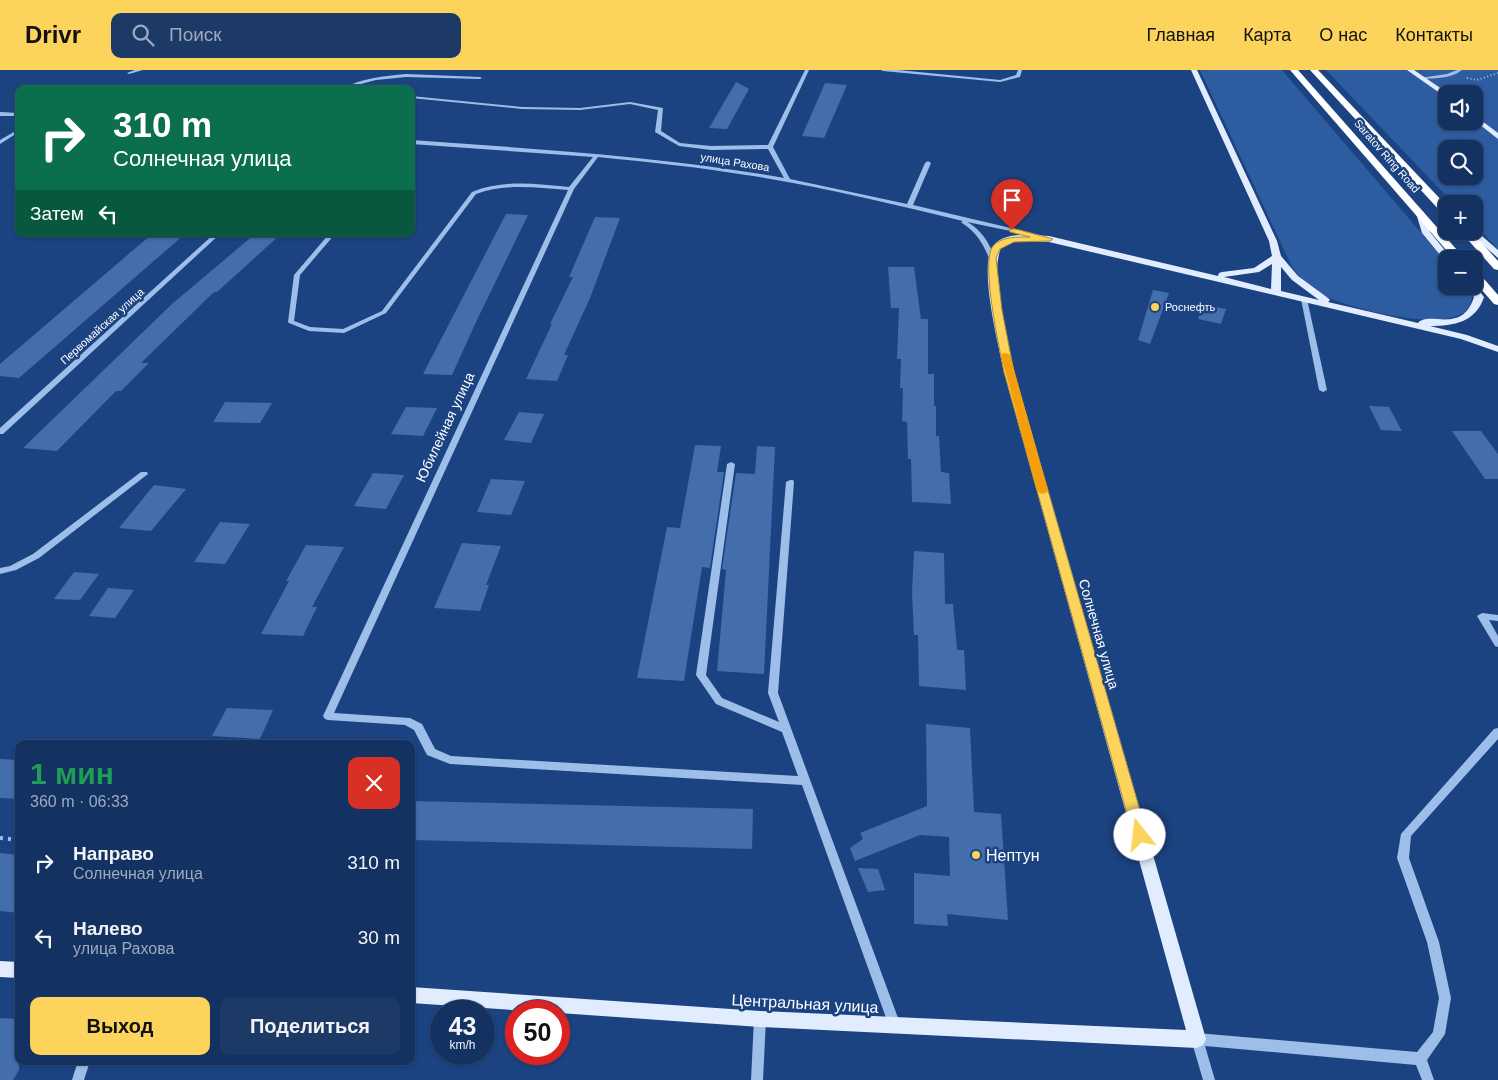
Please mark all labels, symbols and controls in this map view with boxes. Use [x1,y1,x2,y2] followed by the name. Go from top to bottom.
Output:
[111,13,461,58] search box
[25,21,81,48] text: Drivr
[129,21,157,49] icon: search
[169,24,222,45] text: Поиск
[1147,25,1215,45] text: Главная
[1243,25,1291,45] text: Карта
[1319,25,1367,45] text: О нас
[1395,25,1473,45] text: Контакты
[1438,85,1483,295] map controls
[1438,85,1483,130] button: sound
[30,105,95,170] icon: right
[113,105,212,144] text: 310 m
[1352,117,1422,195] street label: Saratov Ring Road
[1438,140,1483,185] button: search
[113,146,291,171] text: Солнечная улица
[700,151,771,174] street label: улица Рахова
[991,179,1033,230] pin
[998,186,1026,214] icon: arrive
[1438,195,1483,240] button: +
[94,200,122,228] icon: left
[30,203,84,224] text: Затем
[1438,250,1483,295] button: −
[58,285,147,367] street label: Первомайская улица
[1149,301,1161,313] marker: Роснефть
[1165,301,1216,313] place label: Роснефть
[413,369,478,484] street label: Юбилейная улица
[1076,577,1122,691] street label: Солнечная улица
[30,757,114,790] text: 1 мин
[348,757,400,809] button: close
[30,793,129,810] text: 360 m · 06:33
[1113,808,1165,860] position arrow
[73,843,154,864] text: Направо
[986,847,1039,864] place label: Нептун
[30,849,58,877] icon: right
[970,849,982,861] marker: Нептун
[347,852,400,873] text: 310 m
[73,865,203,882] text: Солнечная улица
[73,918,143,939] text: Налево
[30,924,58,952] icon: left
[358,927,400,948] text: 30 m
[73,940,174,957] text: улица Рахова
[731,991,879,1016] street label: Центральная улица
[30,997,210,1055] button: Выход
[220,997,400,1055] button: Поделиться
[505,1000,570,1065] speed limit sign: 50
[449,1012,476,1040] text: 43
[449,1038,476,1052] text: km/h

